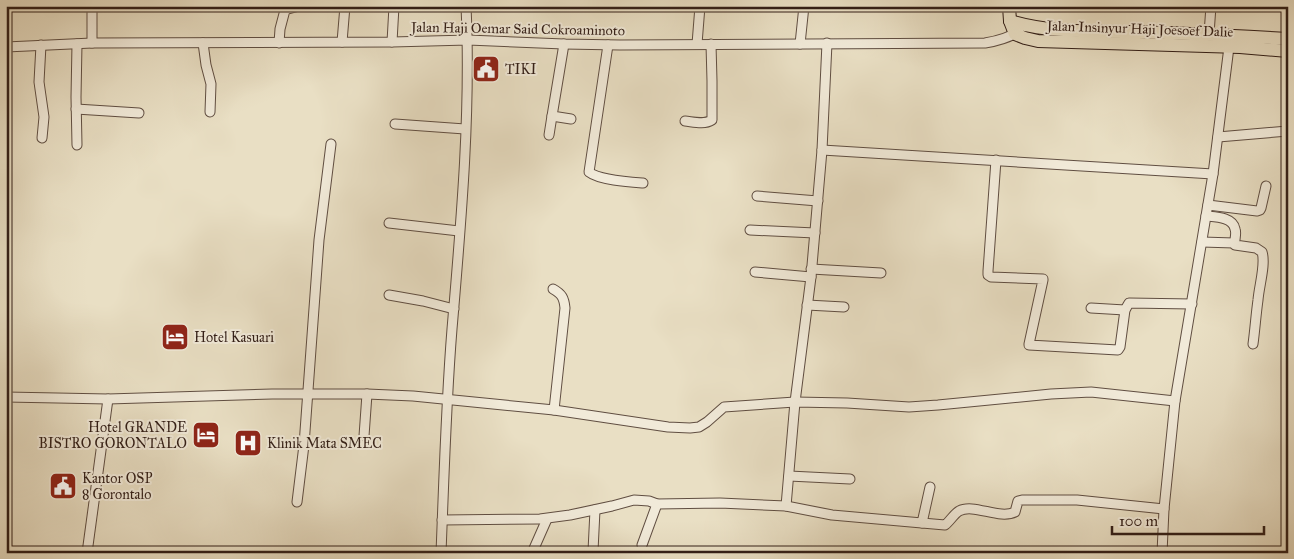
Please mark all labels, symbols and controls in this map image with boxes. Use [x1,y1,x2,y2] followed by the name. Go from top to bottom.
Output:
[1044,17,1234,42] street label: Jalan Insinyur Haji Joesoef Dalie
[409,19,625,40] street label: Jalan Haji Oemar Said Cokroaminoto
[471,54,501,84] public building icon: TIKI
[505,61,537,78] place label: TIKI
[160,322,190,352] hotel icon: Hotel Kasuari
[194,329,274,346] place label: Hotel Kasuari
[38,419,187,452] place label: Hotel GRANDE BISTRO GORONTALO
[191,420,221,450] hotel icon: Hotel GRANDE BISTRO GORONTALO
[233,428,263,458] hospital icon: Klinik Mata SMEC
[267,435,382,452] place label: Klinik Mata SMEC
[82,470,152,503] place label: Kantor OSP 8 Gorontalo
[48,471,78,501] public building icon: Kantor OSP 8 Gorontalo
[1112,504,1264,536] scale bar
[1119,512,1159,530] text: 100 m

